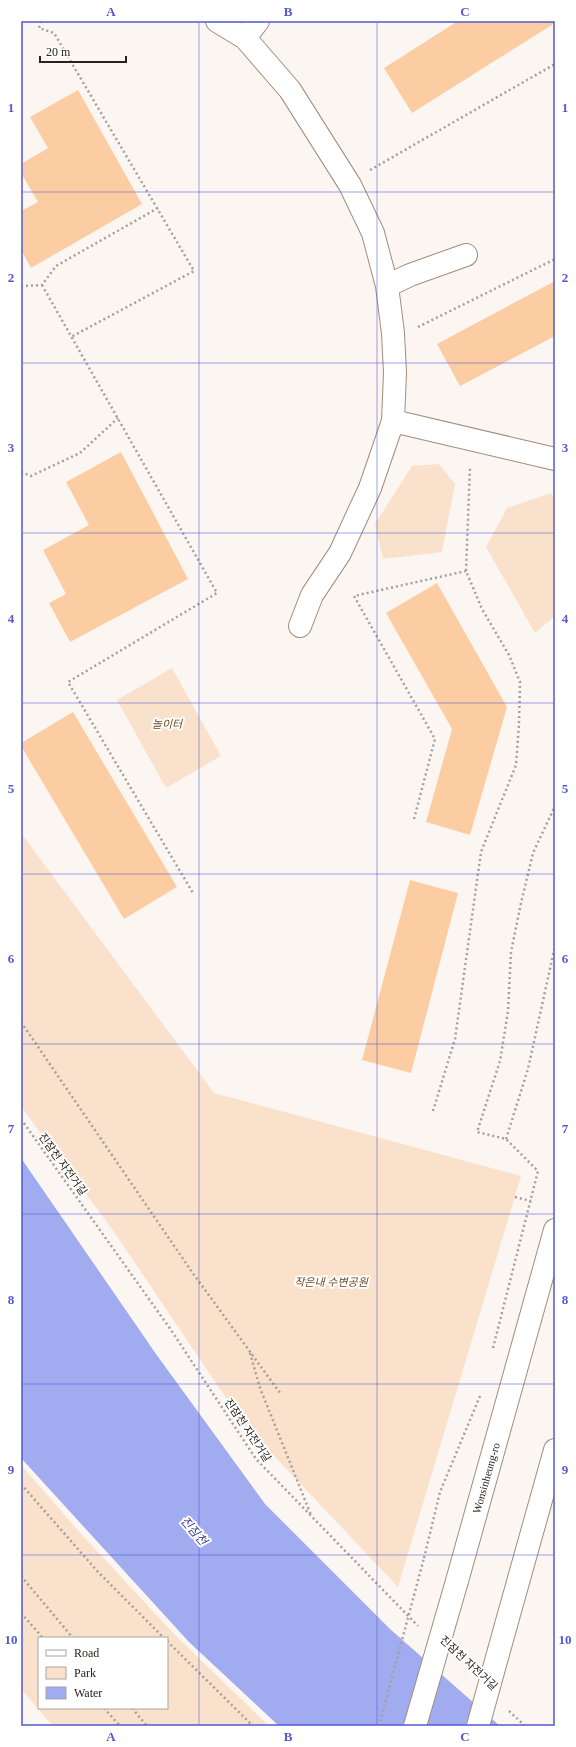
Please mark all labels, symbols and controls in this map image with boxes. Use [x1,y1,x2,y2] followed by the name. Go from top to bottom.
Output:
[106,4,116,19] text: A
[284,4,293,19] text: B
[460,4,470,19] text: C
[40,38,126,64] scale bar
[46,45,71,59] text: 20 m
[8,100,14,115] text: 1
[562,100,568,115] text: 1
[8,270,14,285] text: 2
[562,270,568,285] text: 2
[8,440,15,455] text: 3
[562,440,569,455] text: 3
[8,611,15,626] text: 4
[562,611,569,626] text: 4
[152,718,184,730] park label: 놀이터
[8,781,15,796] text: 5
[562,781,569,796] text: 5
[8,951,15,966] text: 6
[562,951,569,966] text: 6
[8,1121,15,1136] text: 7
[562,1121,569,1136] text: 7
[37,1131,89,1197] street label: 진잠천 자전거길
[294,1276,369,1288] park label: 작은내 수변공원
[8,1292,15,1307] text: 8
[562,1292,569,1307] text: 8
[222,1396,274,1464] street label: 진잠천 자전거길
[470,1441,502,1515] street label: Wonsinheung-ro
[8,1462,15,1477] text: 9
[562,1462,569,1477] text: 9
[178,1514,211,1550] water label: 진잠천
[5,1632,18,1647] text: 10
[559,1632,572,1647] text: 10
[438,1634,500,1692] street label: 진잠천 자전거길
[38,1637,168,1709] legend
[74,1646,99,1660] text: Road
[74,1666,96,1680] text: Park
[74,1686,102,1700] text: Water
[106,1729,116,1744] text: A
[284,1729,293,1744] text: B
[460,1729,470,1744] text: C

